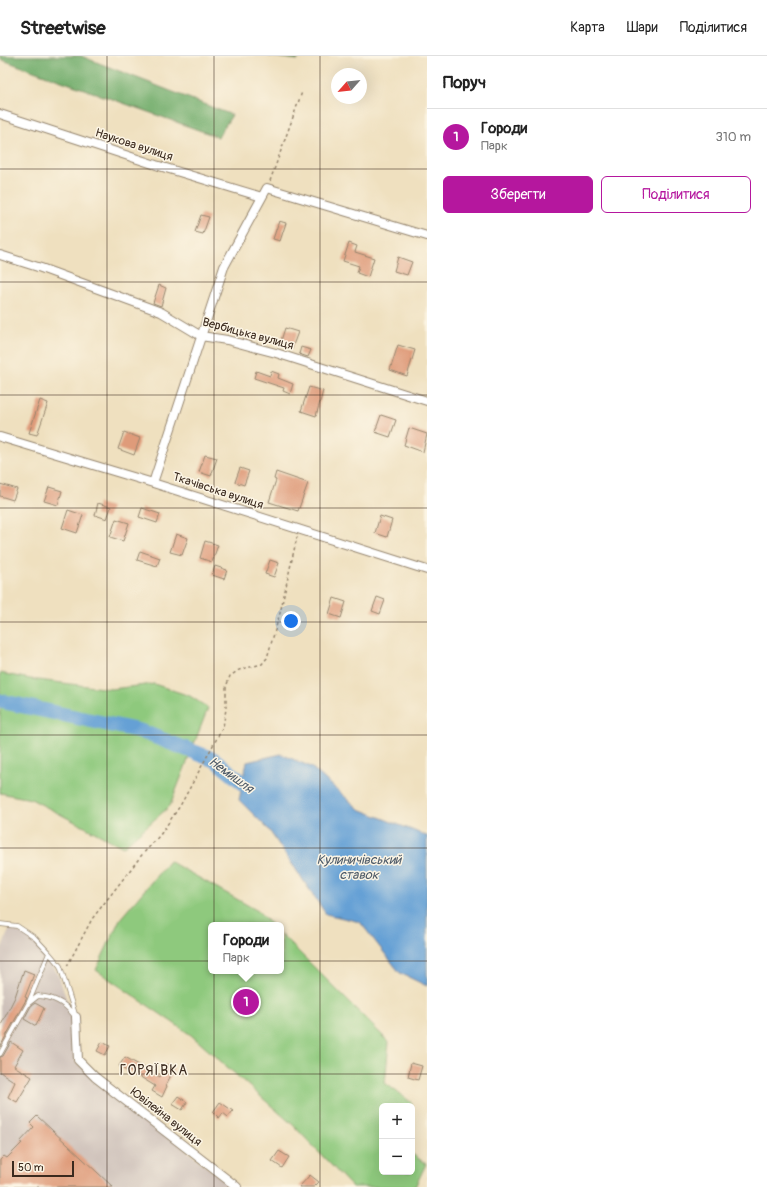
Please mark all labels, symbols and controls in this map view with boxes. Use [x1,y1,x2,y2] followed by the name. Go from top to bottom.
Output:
[20,16,106,40] text: Streetwise
[570,19,605,36] text: Карта
[627,19,658,36] text: Шари
[680,19,747,36] text: Поділитися
[331,68,367,104] north arrow
[443,72,486,93] text: Поруч
[481,119,527,138] text: Городи
[93,125,175,165] street label: Наукова вулиця
[453,129,459,145] text: 1
[715,129,751,145] text: 310 m
[481,138,508,154] text: Парк
[443,176,593,213] button: Зберегти
[601,176,751,213] button: Поділитися
[201,315,296,353] street label: Вербицька вулиця
[171,469,266,513] street label: Ткачівська вулиця
[281,611,301,631] your location
[206,753,258,798] water label: Немишля
[317,852,403,883] water label: Кулиничівський ставок
[208,922,284,974] popup
[223,931,269,950] text: Городи
[223,950,250,966] text: Парк
[233,987,259,1017] pin: 1
[120,1062,188,1079] district label: ГОРЯЇВКА
[127,1084,205,1150] street label: Ювілейна вулиця
[379,1103,415,1175] map controls
[379,1103,415,1139] button: +
[379,1139,415,1175] button: −
[12,1159,74,1178] scale bar
[18,1161,44,1174] text: 50 m

